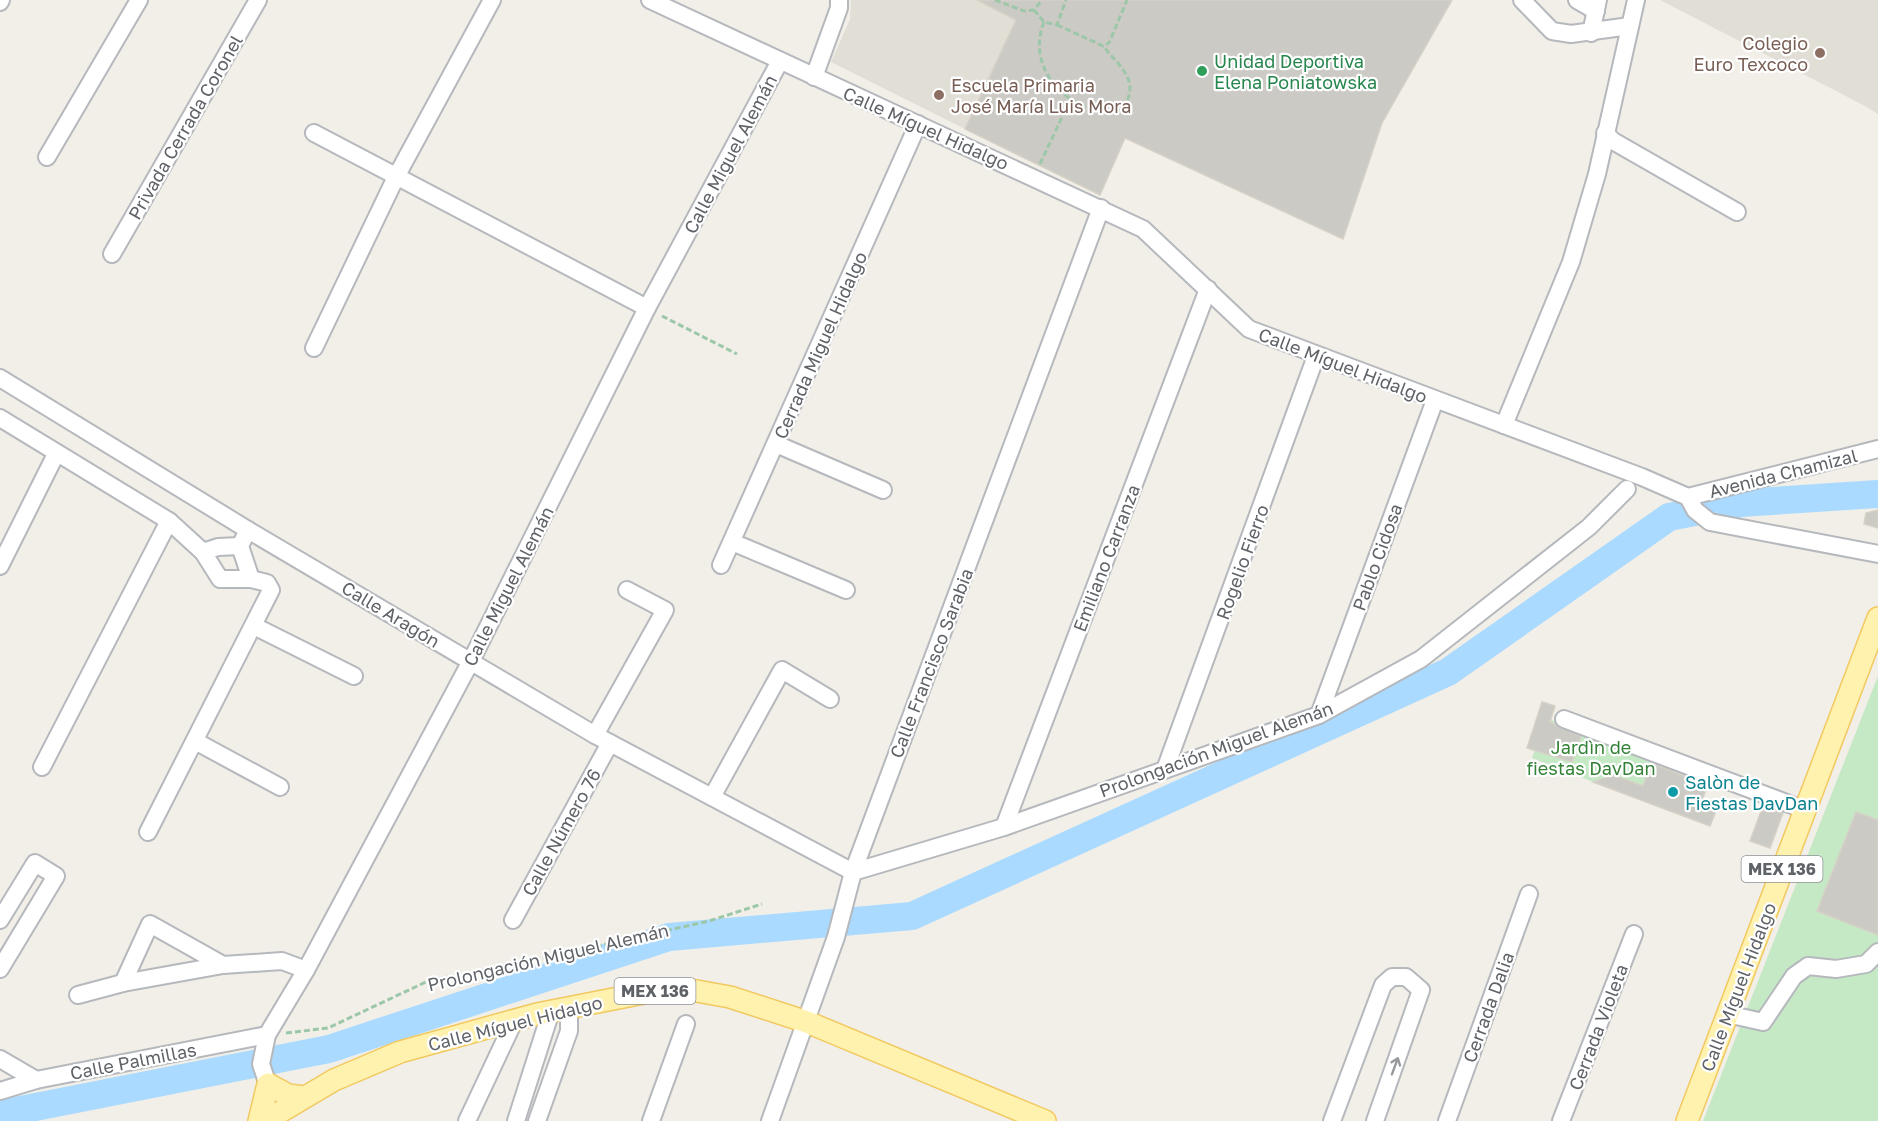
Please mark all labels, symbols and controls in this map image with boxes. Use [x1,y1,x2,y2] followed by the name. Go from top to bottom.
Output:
[123,31,247,223] street label: Privada Cerrada Coronel
[1694,32,1808,75] place label: Colegio Euro Texcoco
[1813,46,1827,60] marker: Colegio Euro Texcoco
[1214,50,1377,93] place label: Unidad Deportiva Elena Poniatowska
[1195,64,1209,78] marker: Unidad Deportiva Elena Poniatowska
[679,71,781,237] street label: Calle Miguel Alemán
[951,74,1131,117] place label: Escuela Primaria José María Luis Mora
[840,82,1012,174] street label: Calle Míguel Hidalgo
[932,88,946,102] marker: Escuela Primaria José María Luis Mora
[769,248,871,442] street label: Cerrada Miguel Hidalgo
[1256,323,1430,407] street label: Calle Míguel Hidalgo
[1707,444,1860,502] street label: Avenida Chamizal
[1068,481,1144,635] street label: Emiliano Carranza
[1347,500,1407,614] street label: Pablo Cidosa
[1211,501,1273,623] street label: Rogelio Fierro
[458,502,558,670] street label: Calle Miguel Alemán
[885,565,977,761] street label: Calle Francisco Sarabia
[338,576,444,652] street label: Calle Aragón
[1096,696,1336,802] street label: Prolongación Miguel Alemán
[1526,736,1656,779] park label: Jardìn de fiestas DavDan
[517,764,605,900] street label: Calle Número 76
[1685,771,1818,814] place label: Salòn de Fiestas DavDan
[1666,785,1680,799] marker: Salòn de Fiestas DavDan
[1742,856,1822,882] road number: MEX 136
[1696,900,1780,1074] street label: Calle Míguel Hidalgo
[425,919,671,995] street label: Prolongación Miguel Alemán
[1458,949,1518,1065] street label: Cerrada Dalia
[1564,961,1632,1093] street label: Cerrada Violeta
[614,978,696,1004] road number: MEX 136
[426,991,604,1055] street label: Calle Míguel Hidalgo
[68,1038,198,1084] street label: Calle Palmillas
[1390,1057,1401,1076] one-way arrow

